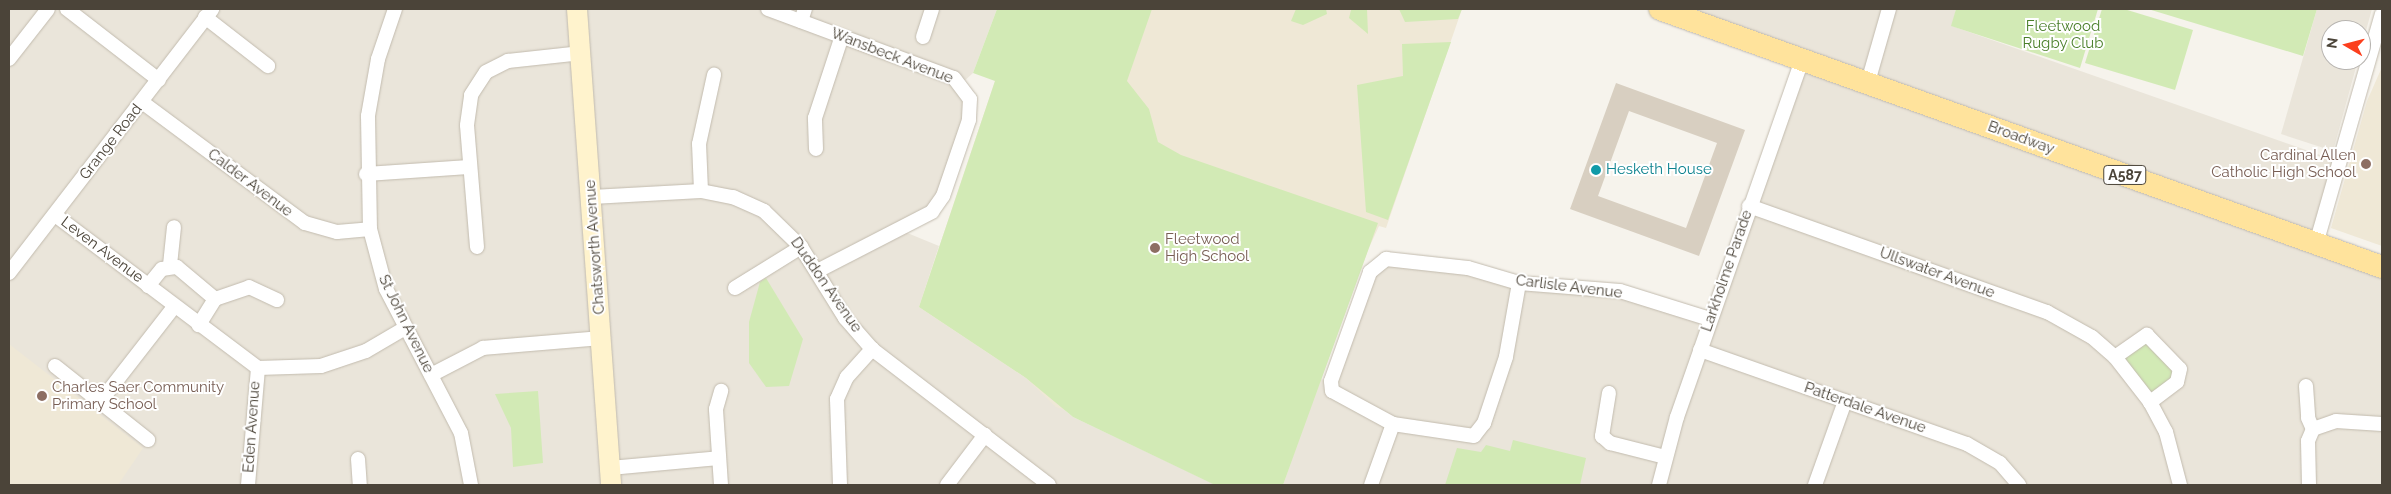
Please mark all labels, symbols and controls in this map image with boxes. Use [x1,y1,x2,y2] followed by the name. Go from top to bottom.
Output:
[2022,17,2104,52] park label: Fleetwood Rugby Club
[2321,20,2371,70] north arrow
[828,24,956,88] street label: Wansbeck Avenue
[2323,37,2341,49] text: N
[76,101,146,183] street label: Grange Road
[1985,118,2057,158] street label: Broadway
[204,145,296,221] street label: Calder Avenue
[2211,146,2356,181] place label: Cardinal Allen Catholic High School
[2360,158,2372,170] marker: Cardinal Allen Catholic High School
[1606,161,1712,179] place label: Hesketh House
[1590,164,1602,176] marker: Hesketh House
[2102,164,2148,186] road number: A587
[581,179,609,315] street label: Chatsworth Avenue
[1698,208,1756,334] street label: Larkholme Parade
[57,213,147,287] street label: Leven Avenue
[1165,230,1249,265] place label: Fleetwood High School
[786,234,866,336] street label: Duddon Avenue
[1149,242,1161,254] marker: Fleetwood High School
[1877,244,1997,302] street label: Ullswater Avenue
[374,272,438,376] street label: St John Avenue
[1514,272,1624,302] street label: Carlisle Avenue
[52,378,224,413] place label: Charles Saer Community Primary School
[1802,379,1928,437] street label: Patterdale Avenue
[240,380,264,474] street label: Eden Avenue
[36,390,48,402] marker: Charles Saer Community Primary School

